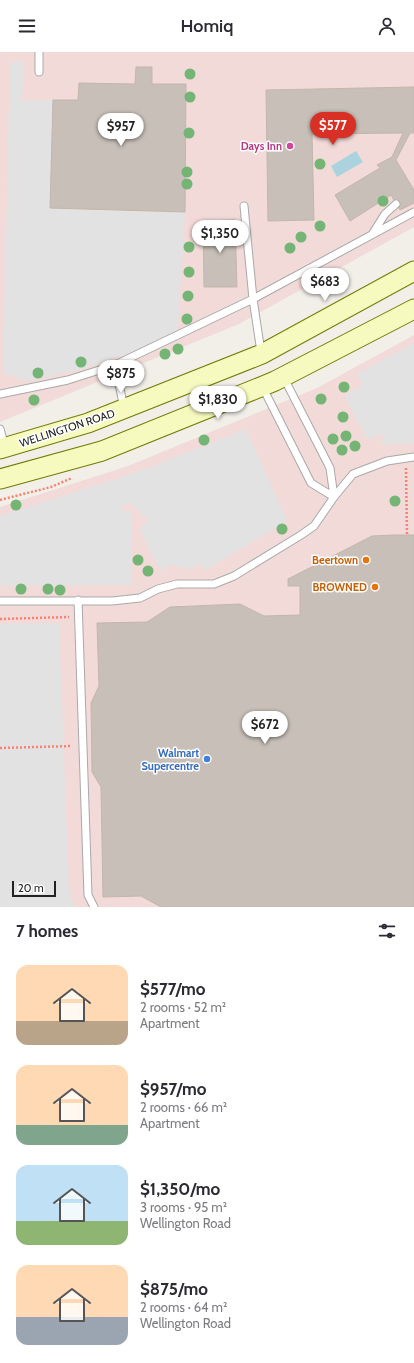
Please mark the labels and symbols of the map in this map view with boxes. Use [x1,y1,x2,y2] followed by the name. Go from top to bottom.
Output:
[309,112,357,146] pin: $577
[97,113,145,147] pin: $957
[241,139,282,153] place label: Days Inn
[285,141,295,151] marker: Days Inn
[187,220,253,254] pin: $1,350
[301,268,349,302] pin: $683
[97,360,145,394] pin: $875
[185,386,251,420] pin: $1,830
[18,406,116,450] street label: WELLINGTON ROAD
[312,553,358,567] place label: Beertown
[361,555,371,565] marker: Beertown
[312,580,367,594] place label: BROWNED
[370,582,380,592] marker: BROWNED
[241,711,289,745] pin: $672
[142,746,199,773] place label: Walmart Supercentre
[202,754,212,764] marker: Walmart Supercentre
[12,879,56,898] scale bar

